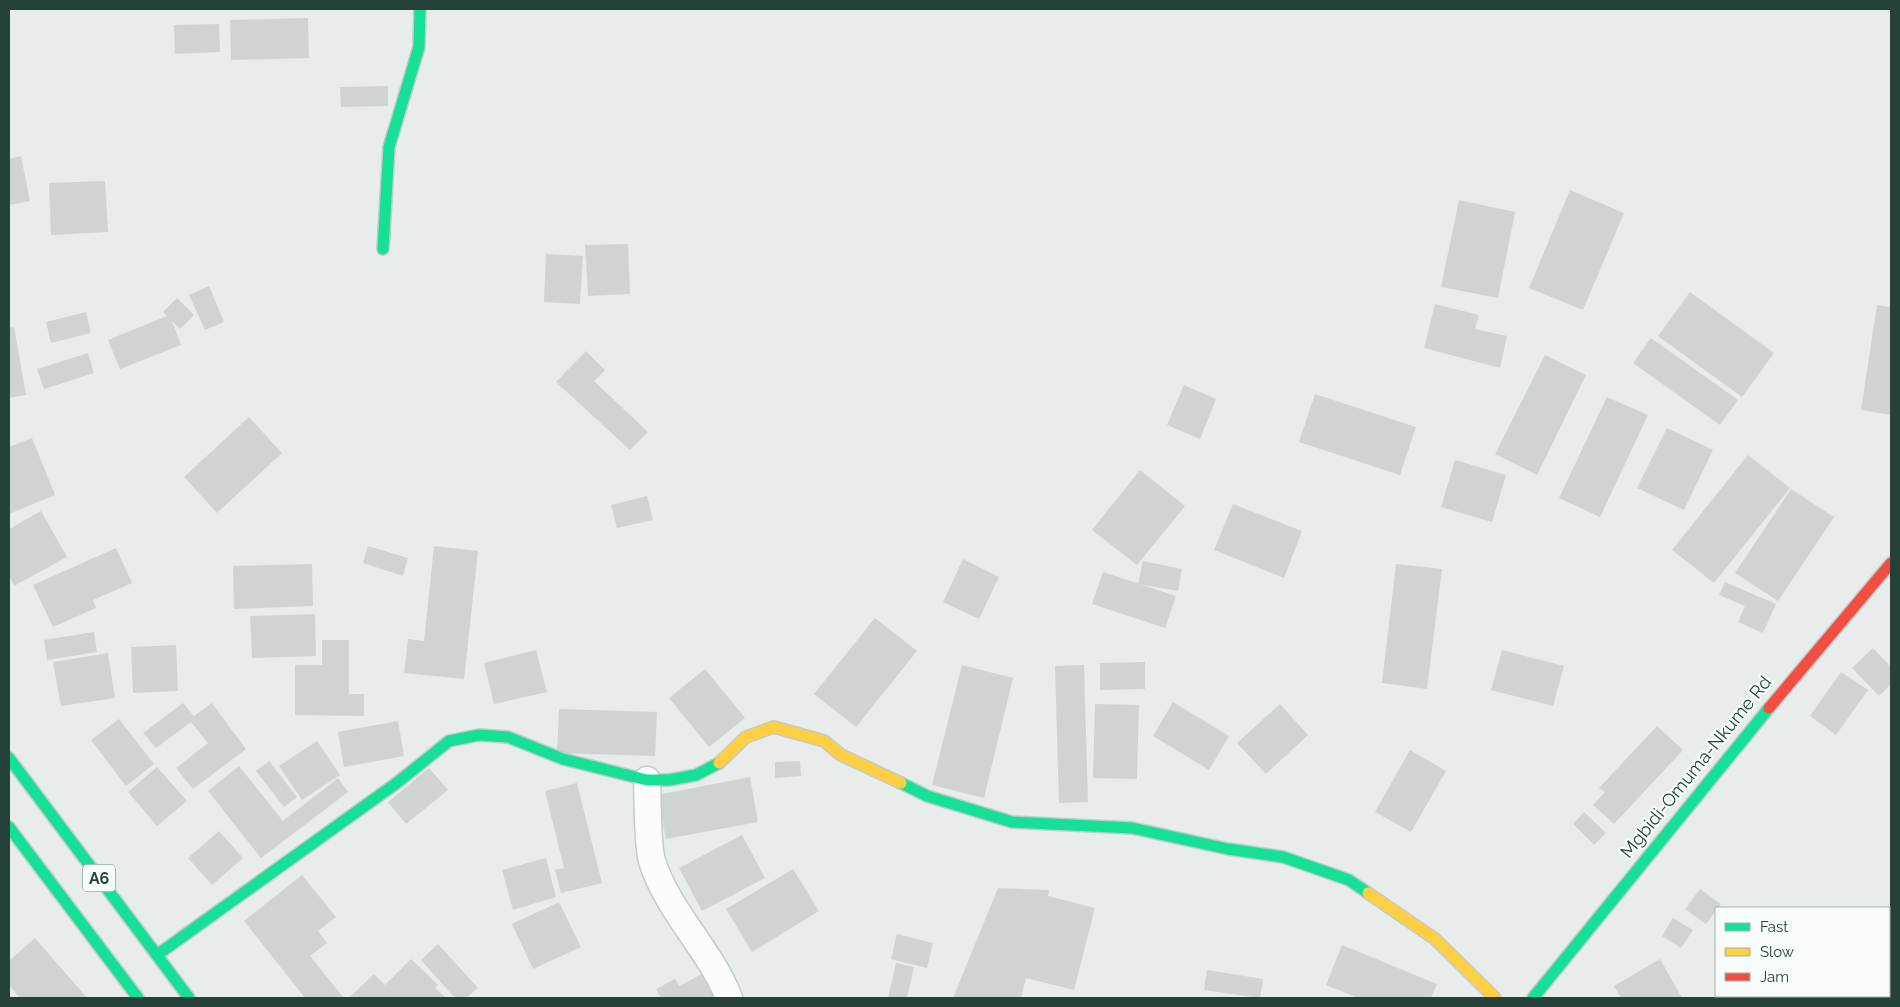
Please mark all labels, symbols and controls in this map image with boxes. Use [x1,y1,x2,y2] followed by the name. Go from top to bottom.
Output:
[1616,672,1775,862] street label: Mgbidi-Omuma-Nkume Rd
[83,864,115,891] road number: A6
[1715,907,1890,997] legend
[1760,918,1788,936] text: Fast
[1760,943,1794,961] text: Slow
[1760,968,1789,986] text: Jam

